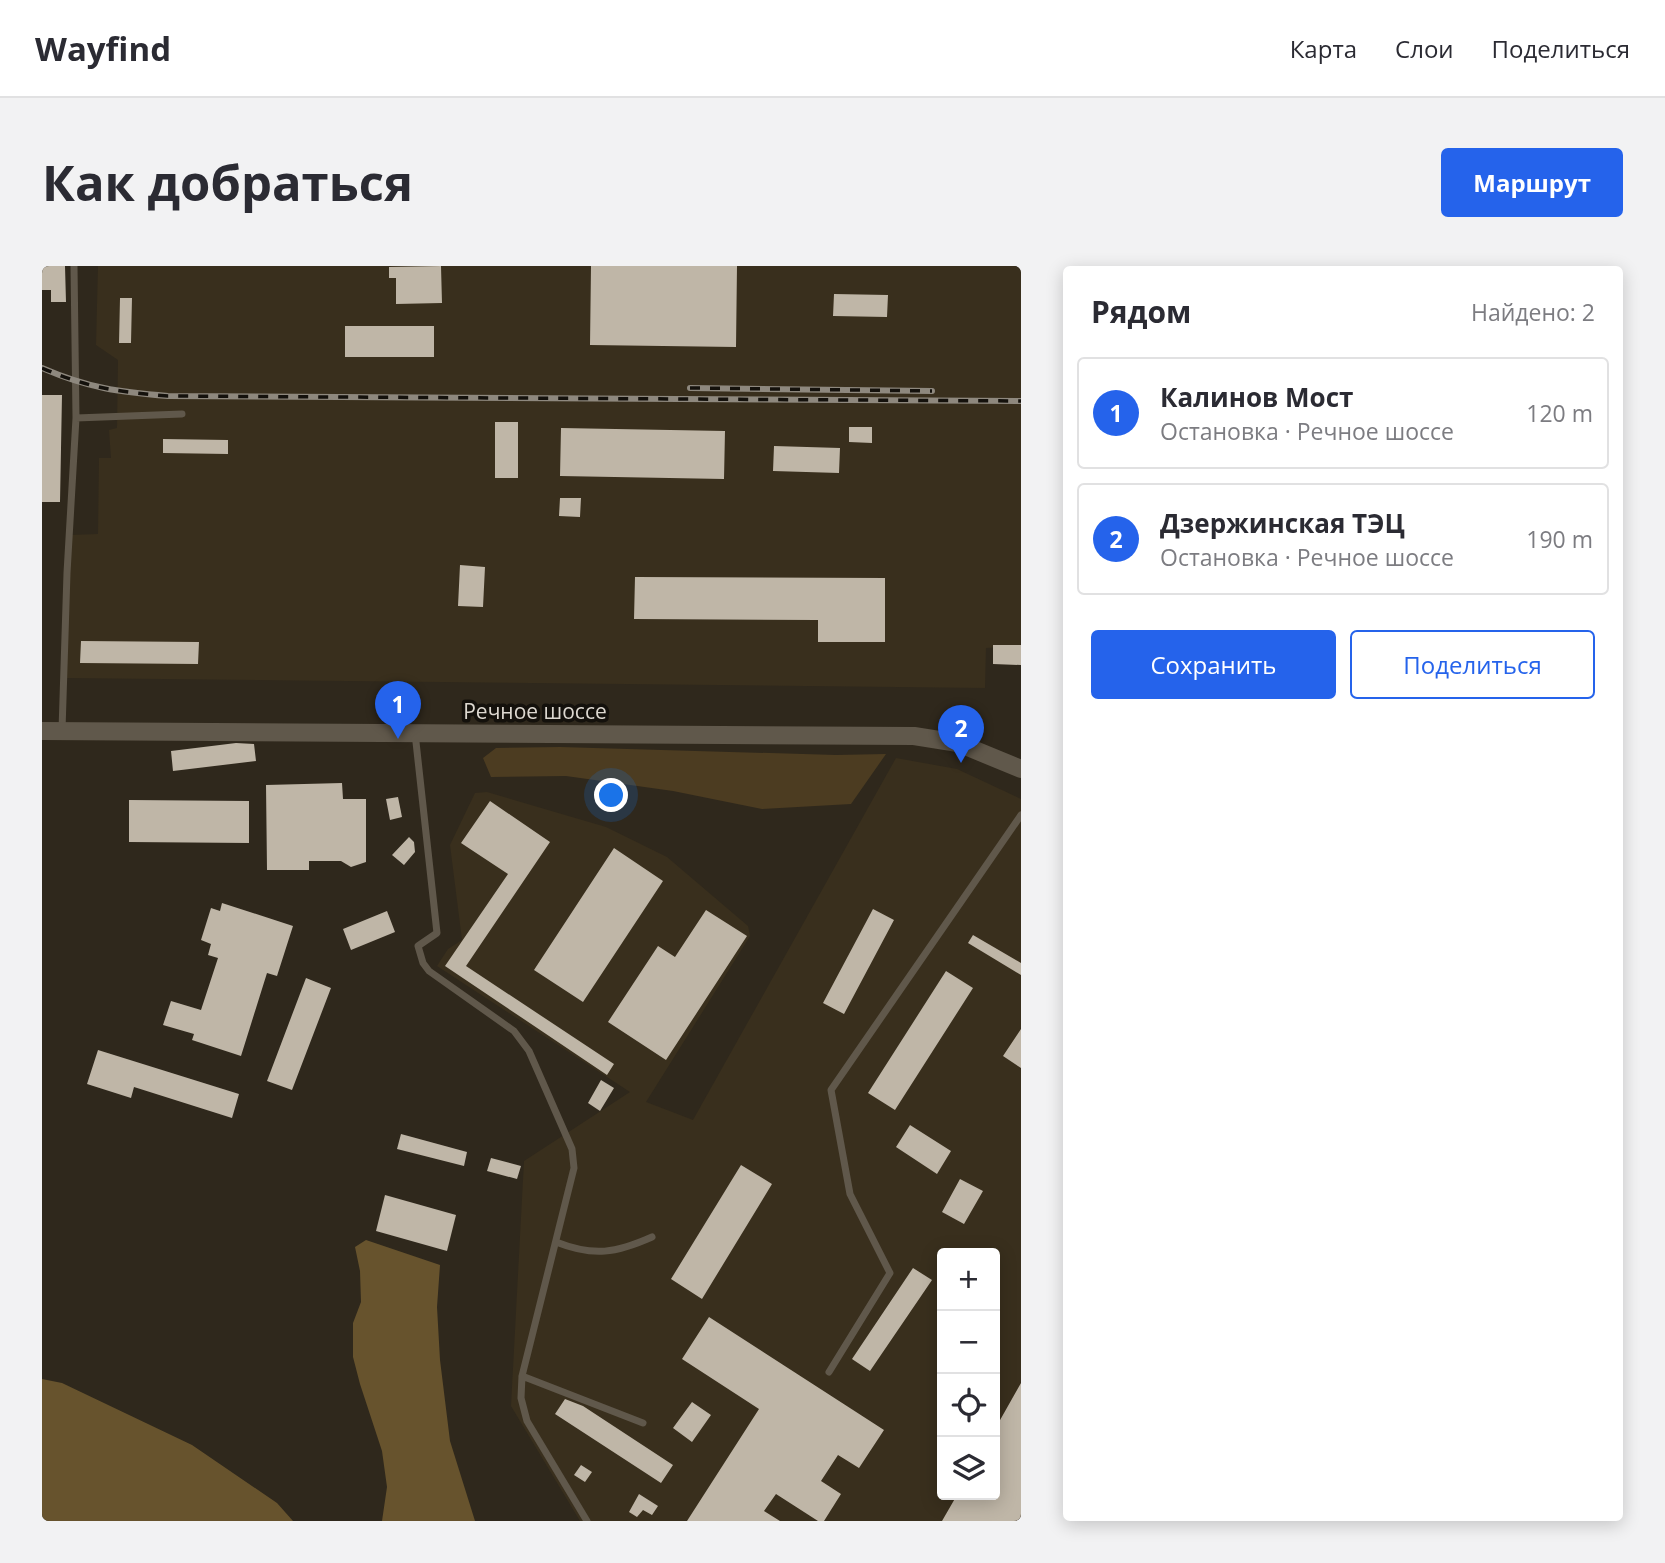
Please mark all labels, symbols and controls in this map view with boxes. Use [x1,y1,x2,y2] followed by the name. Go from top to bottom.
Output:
[35,26,171,71] text: Wayfind
[1290,32,1357,65] text: Карта
[1395,32,1454,65] text: Слои
[1492,32,1630,65] text: Поделиться
[1441,148,1623,217] button: Маршрут
[42,149,413,215] text: Как добраться
[1091,291,1191,332] text: Рядом
[1471,296,1595,328] text: Найдено: 2
[1160,379,1353,415] text: Калинов Мост
[1109,397,1123,429] text: 1
[1526,397,1593,429] text: 120 m
[1160,415,1454,447] text: Остановка · Речное шоссе
[1160,505,1405,541] text: Дзержинская ТЭЦ
[1109,523,1123,555] text: 2
[1526,523,1593,555] text: 190 m
[1160,541,1454,573] text: Остановка · Речное шоссе
[1091,630,1336,699] button: Сохранить
[1350,630,1595,699] button: Поделиться
[375,681,421,739] pin: 1
[463,697,607,725] street label: Речное шоссе
[938,705,984,763] pin: 2
[594,778,628,812] your location
[937,1248,1000,1500] map controls
[937,1248,1000,1311] button: +
[937,1311,1000,1374] button: −
[937,1374,1000,1437] button: locate
[937,1437,1000,1500] button: layers

